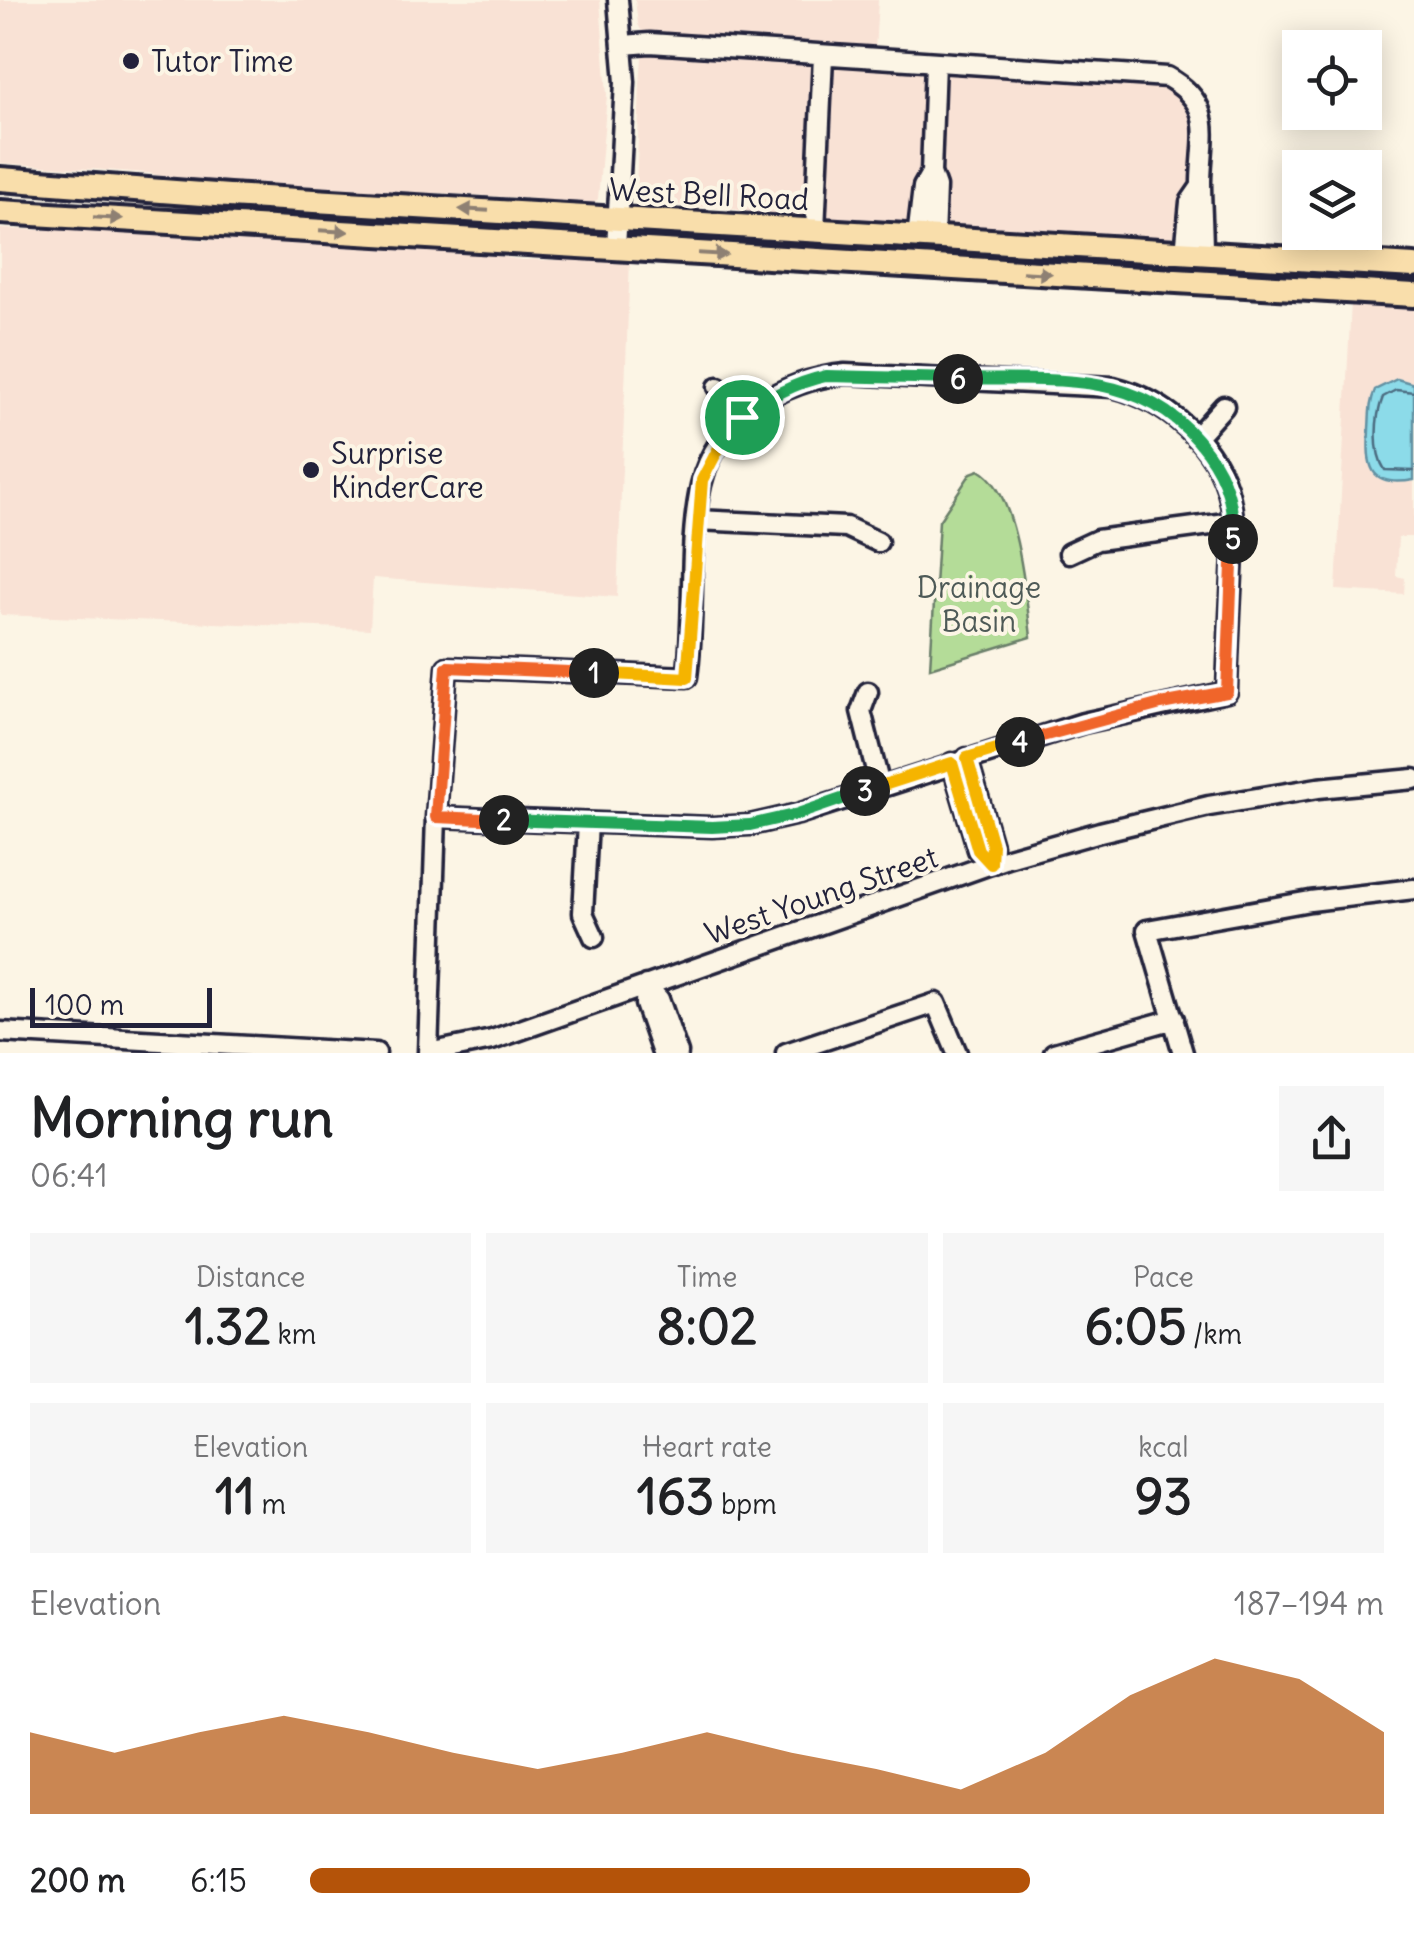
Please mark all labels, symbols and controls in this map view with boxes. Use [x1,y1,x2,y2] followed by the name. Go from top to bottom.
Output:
[1282,30,1382,250] map controls
[1282,30,1382,130] button: locate
[151,42,293,80] place label: Tutor Time
[120,50,142,72] marker: Tutor Time
[1282,150,1382,250] button: layers
[608,170,810,218] street label: West Bell Road
[457,202,489,218] one-way arrow
[93,210,125,226] one-way arrow
[318,223,350,239] one-way arrow
[697,246,729,262] one-way arrow
[1022,265,1054,281] one-way arrow
[933,354,983,404] pin: 6
[950,361,966,397] text: 6
[700,375,785,460] pin
[715,390,770,445] icon: arrive
[331,434,484,506] place label: Surprise KinderCare
[300,459,322,481] marker: Surprise KinderCare
[1208,514,1258,564] pin: 5
[1225,521,1241,557] text: 5
[917,568,1041,640] park label: Drainage Basin
[569,648,619,698] pin: 1
[588,655,600,691] text: 1
[995,717,1045,767] pin: 4
[1012,724,1028,760] text: 4
[840,766,890,816] pin: 3
[857,773,873,809] text: 3
[479,795,529,845] pin: 2
[496,802,512,838] text: 2
[700,837,942,953] street label: West Young Street
[30,983,212,1028] scale bar
[45,987,124,1023] text: 100 m
[30,1083,334,1152] text: Morning run
[1279,1086,1384,1191] button: share
[30,1155,108,1196] text: 06:41
[196,1259,305,1295] text: Distance
[677,1259,737,1295] text: Time
[1133,1259,1194,1295] text: Pace
[185,1295,271,1358] text: 1.32
[657,1295,757,1358] text: 8:02
[1085,1295,1186,1358] text: 6:05
[271,1316,316,1352] text: km
[1186,1316,1242,1352] text: /km
[193,1429,308,1465] text: Elevation
[642,1429,772,1465] text: Heart rate
[1138,1429,1189,1465] text: kcal
[215,1465,255,1528] text: 11
[637,1465,714,1528] text: 163
[1135,1465,1192,1528] text: 93
[255,1486,286,1522] text: m
[714,1486,777,1522] text: bpm
[30,1583,161,1624] text: Elevation
[1234,1583,1384,1624] text: 187–194 m
[30,1860,125,1901] text: 200 m
[190,1860,247,1901] text: 6:15

